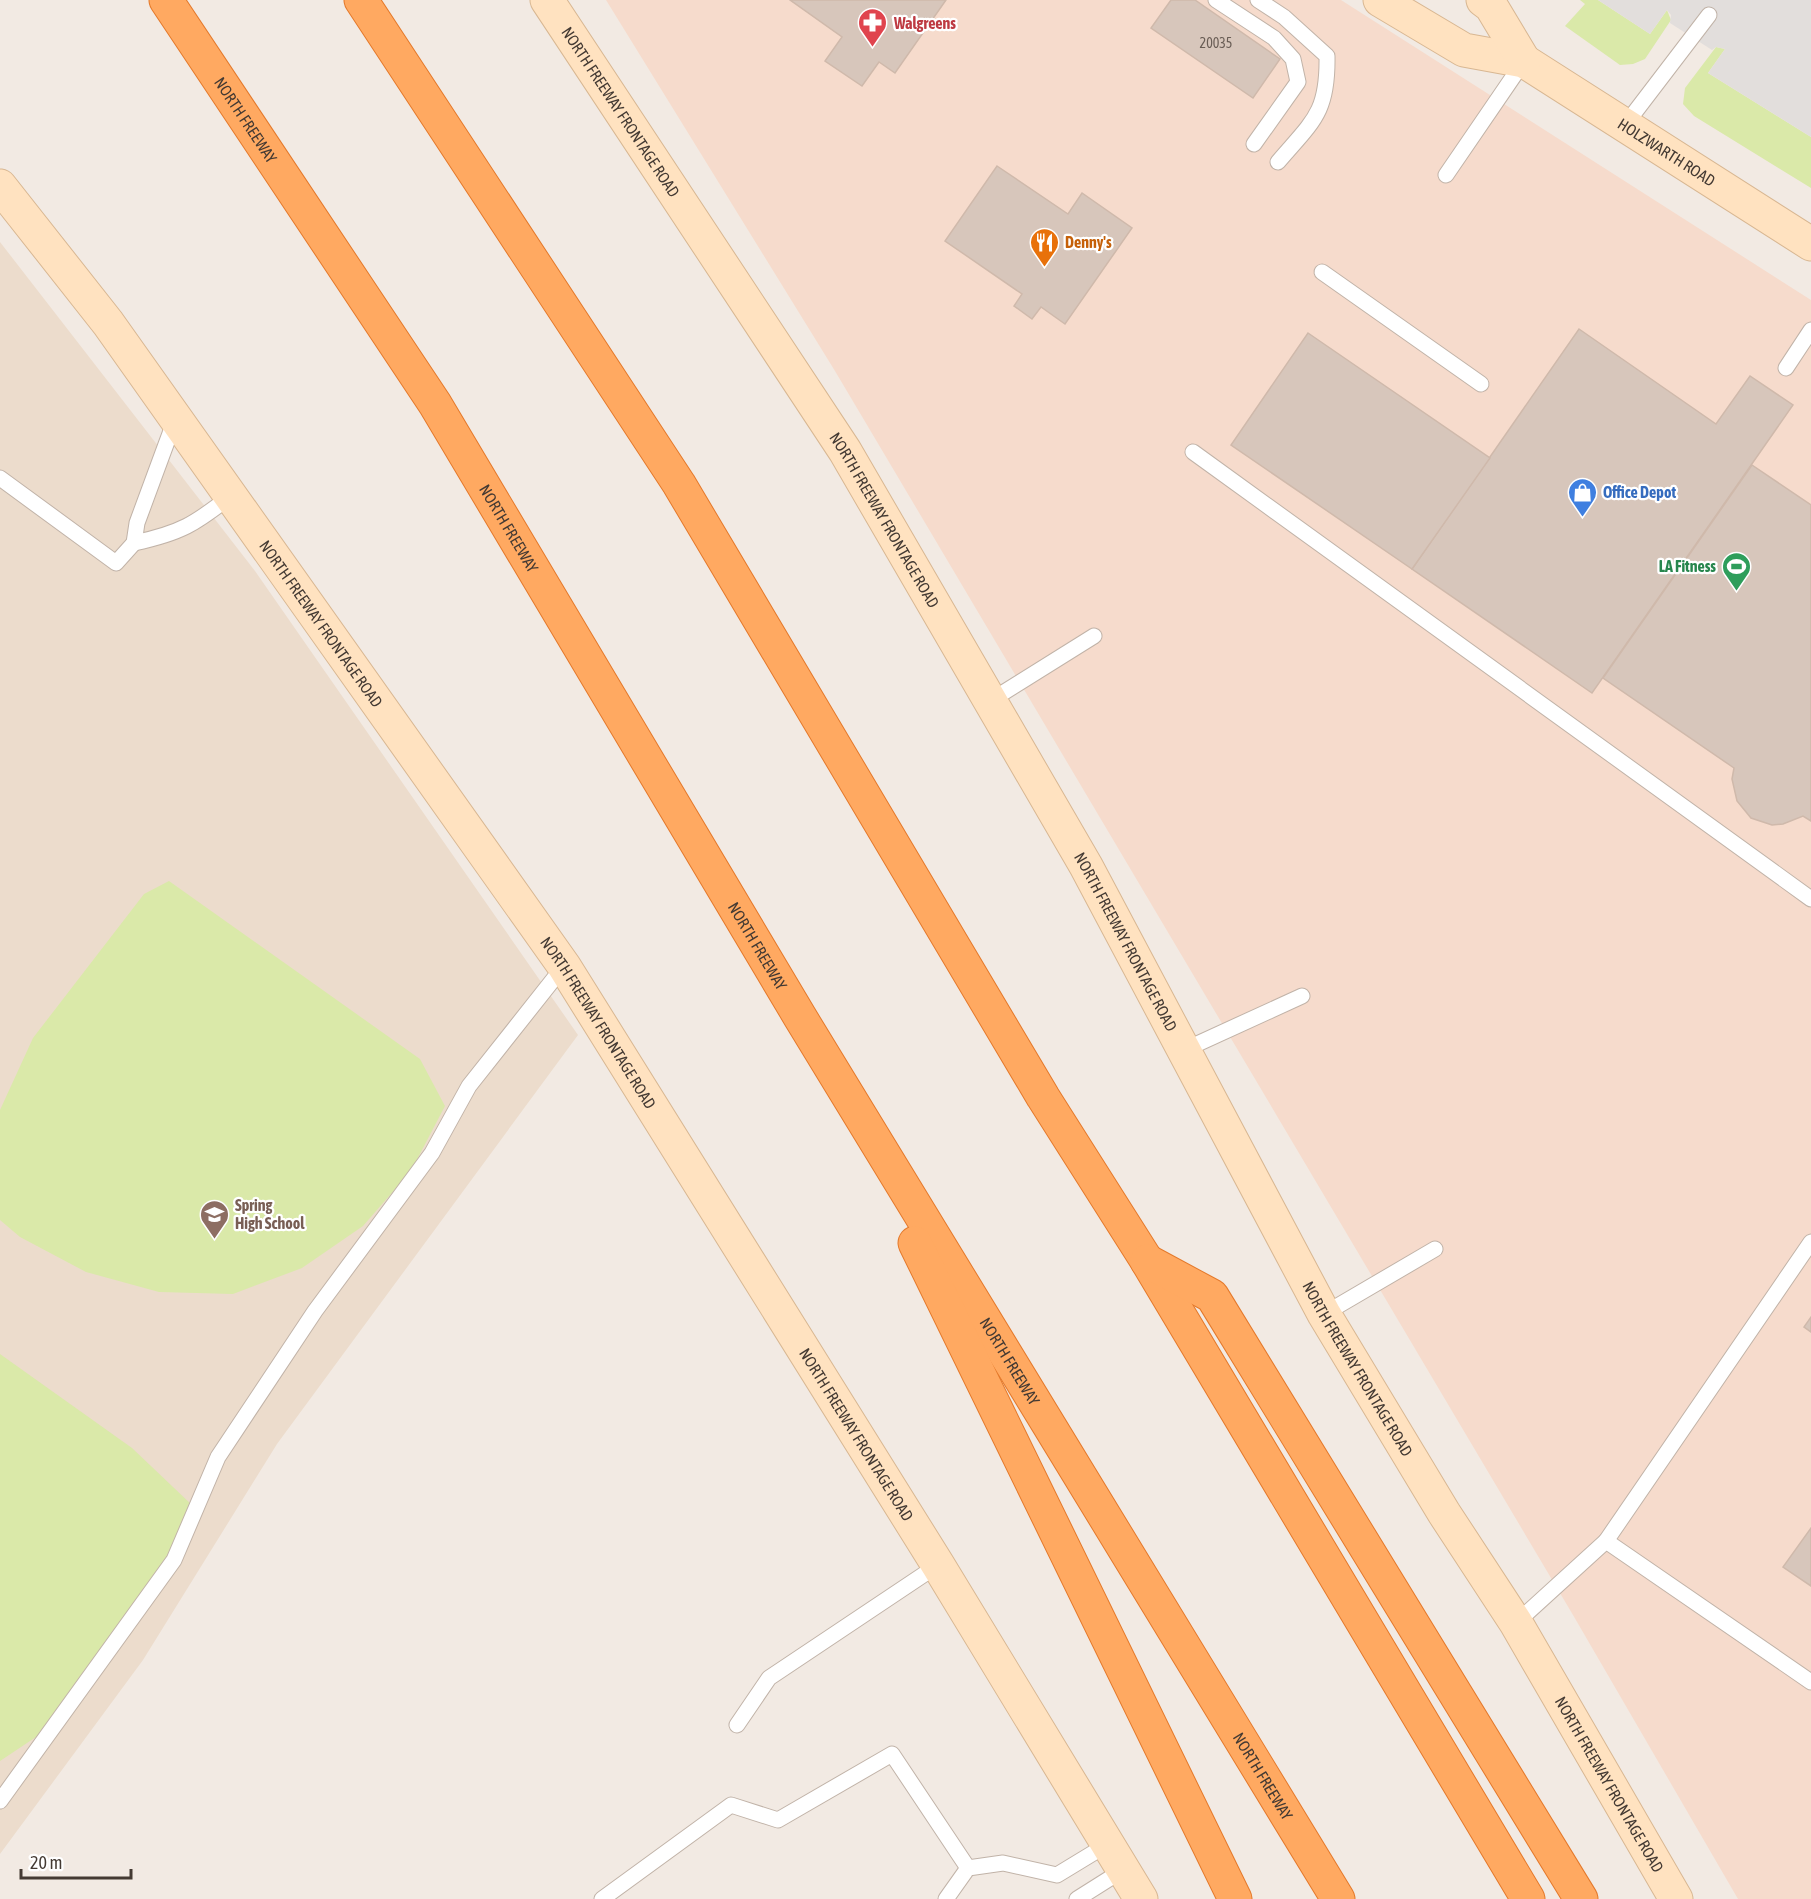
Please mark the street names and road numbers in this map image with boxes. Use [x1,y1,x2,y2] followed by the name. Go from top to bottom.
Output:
[558,23,684,200] street label: NORTH FREEWAY FRONTAGE ROAD
[211,74,281,167] street label: NORTH FREEWAY
[1615,114,1719,190] street label: HOLZWARTH ROAD
[826,429,943,611] street label: NORTH FREEWAY FRONTAGE ROAD
[476,481,542,576] street label: NORTH FREEWAY
[256,537,386,710] street label: NORTH FREEWAY FRONTAGE ROAD
[1071,849,1181,1034] street label: NORTH FREEWAY FRONTAGE ROAD
[725,899,791,994] street label: NORTH FREEWAY
[537,933,660,1112] street label: NORTH FREEWAY FRONTAGE ROAD
[1299,1278,1417,1459] street label: NORTH FREEWAY FRONTAGE ROAD
[977,1314,1044,1409] street label: NORTH FREEWAY
[796,1345,917,1524] street label: NORTH FREEWAY FRONTAGE ROAD
[1552,1693,1667,1875] street label: NORTH FREEWAY FRONTAGE ROAD
[1230,1729,1297,1824] street label: NORTH FREEWAY

